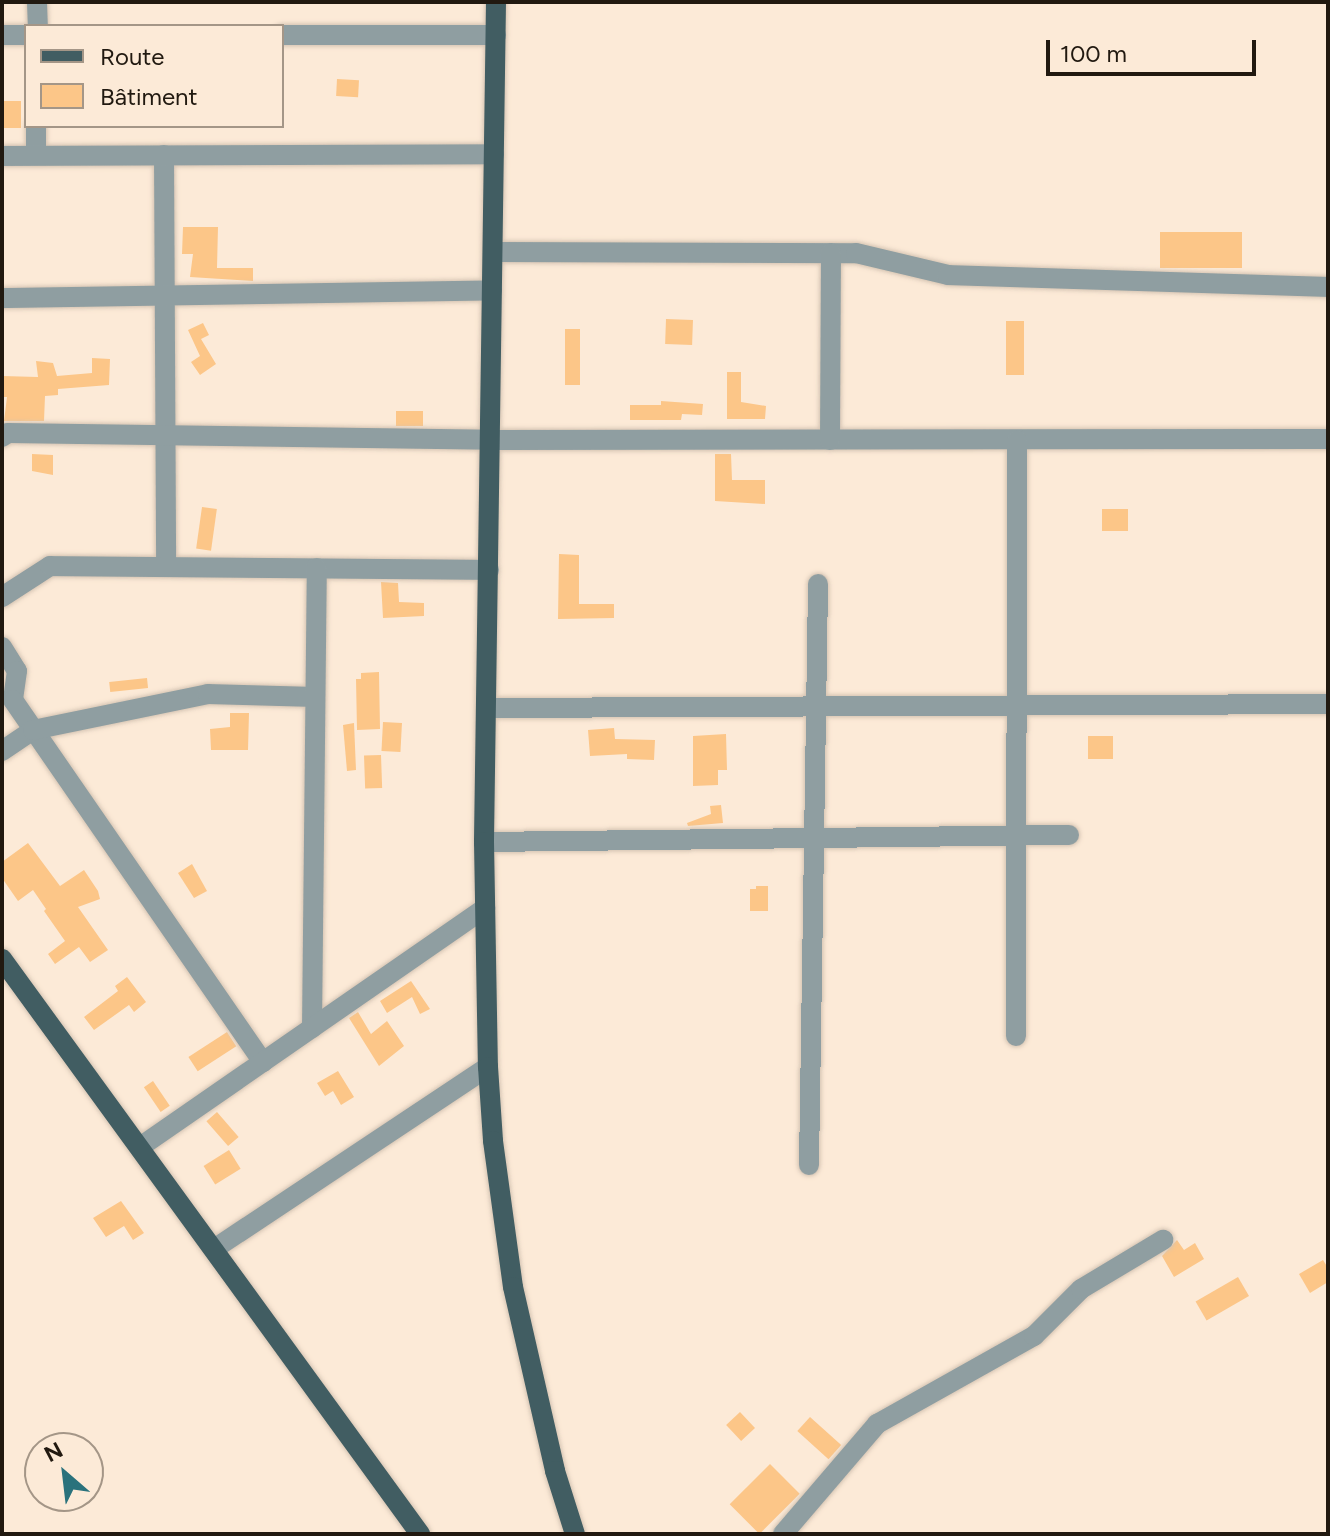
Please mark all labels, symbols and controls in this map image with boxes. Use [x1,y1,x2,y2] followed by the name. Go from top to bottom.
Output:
[24,24,284,128] legend
[1050,24,1260,74] scale bar
[1060,39,1127,68] text: 100 m
[100,42,164,71] text: Route
[100,82,198,111] text: Bâtiment
[24,1432,104,1512] north arrow
[40,1436,67,1468] text: N

